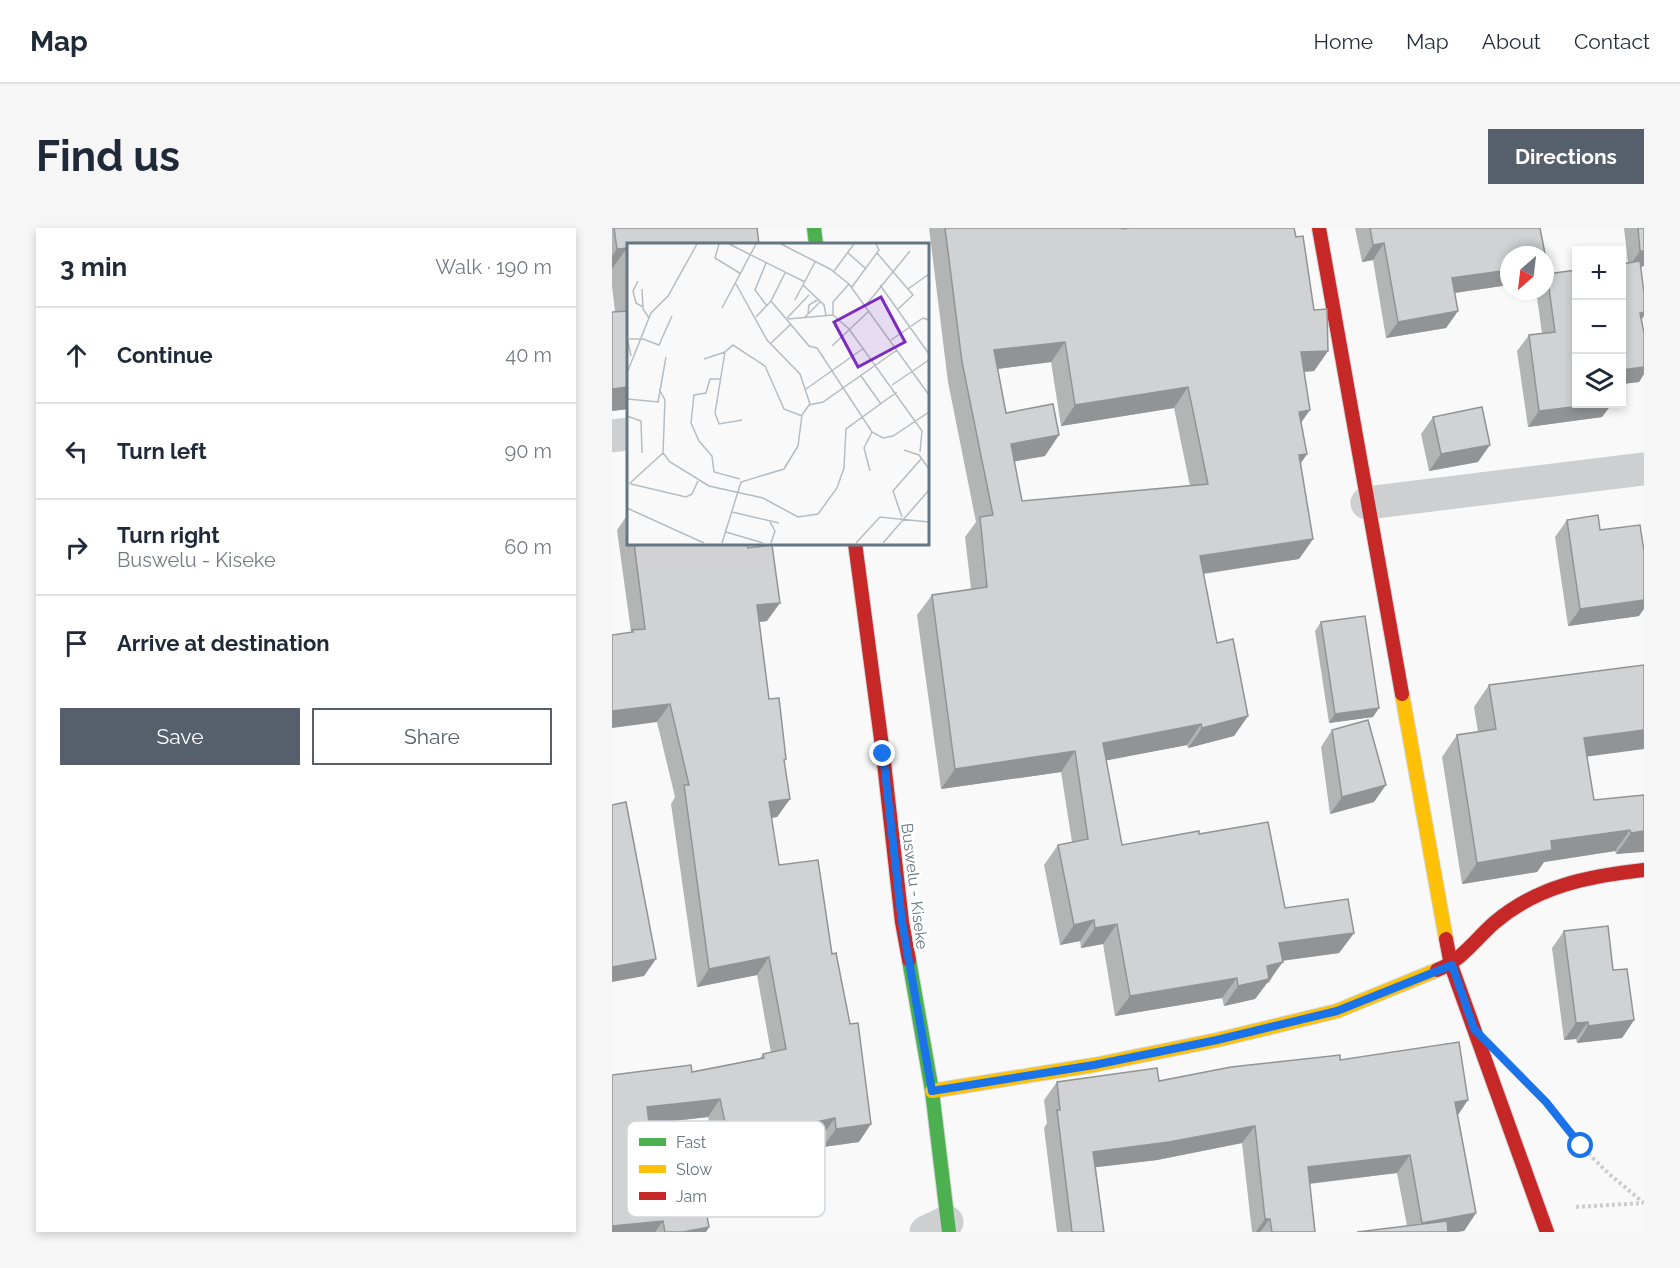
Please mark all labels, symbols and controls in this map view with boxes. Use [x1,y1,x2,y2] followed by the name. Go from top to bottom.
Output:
[30,25,88,58] text: Map
[1314,29,1373,54] text: Home
[1406,29,1449,54] text: Map
[1482,29,1541,54] text: About
[1574,29,1650,54] text: Contact
[1488,129,1644,184] button: Directions
[36,132,180,181] text: Find us
[627,243,928,544] inset map
[1500,246,1554,300] north arrow
[1572,246,1626,408] map controls
[1572,246,1626,300] button: +
[60,252,127,282] text: 3 min
[435,255,552,279] text: Walk · 190 m
[1572,300,1626,354] button: −
[60,339,93,372] icon: ahead
[117,342,213,368] text: Continue
[505,343,552,367] text: 40 m
[1572,354,1626,408] button: layers
[60,435,93,468] icon: left
[117,438,207,464] text: Turn left
[505,439,552,463] text: 90 m
[117,522,220,548] text: Turn right
[60,531,93,564] icon: right
[504,535,552,559] text: 60 m
[117,548,276,572] text: Buswelu - Kiseke
[60,627,93,660] icon: arrive
[117,630,330,656] text: Arrive at destination
[60,708,300,765] button: Save
[312,708,552,765] button: Share
[869,740,895,766] route end
[897,822,932,950] street label: Buswelu - Kiseke
[627,1121,825,1217] legend
[1567,1132,1593,1158] route start
[676,1133,707,1152] text: Fast
[676,1160,712,1179] text: Slow
[676,1187,707,1206] text: Jam

